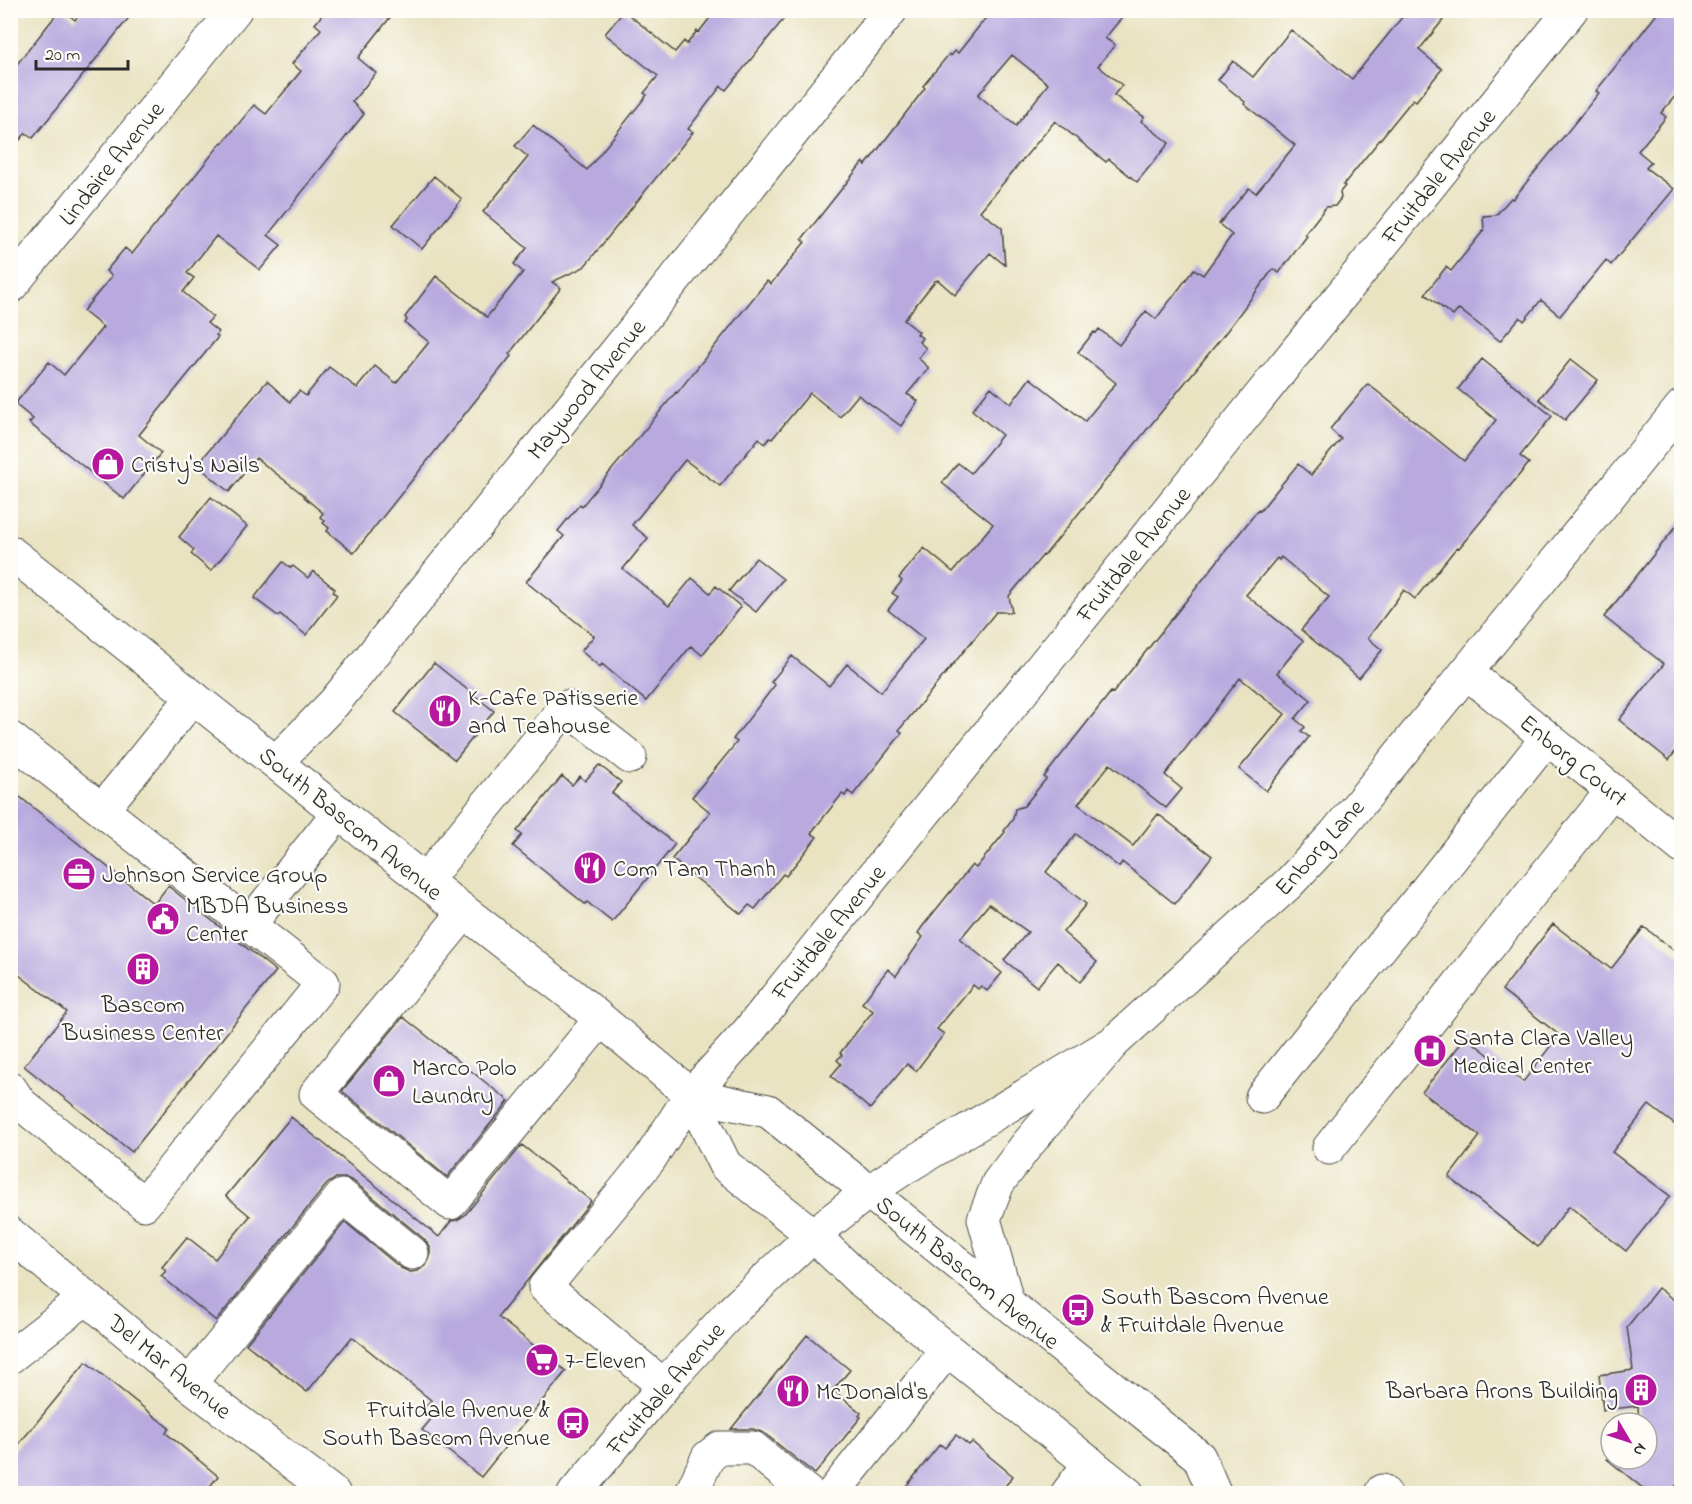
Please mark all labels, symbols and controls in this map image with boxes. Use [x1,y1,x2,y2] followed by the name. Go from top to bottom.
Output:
[36,33,128,71] scale bar
[45,43,80,69] text: 20 m
[52,94,174,235] street label: Lindaire Avenue
[1373,102,1506,254] street label: Fruitdale Avenue
[520,312,657,469] street label: Maywood Avenue
[90,446,126,482] shop icon: Cristy's Nails
[131,449,260,485] place label: Cristy's Nails
[1068,480,1201,632] street label: Fruitdale Avenue
[468,682,638,745] place label: K-Cafe Patisserie and Teahouse
[427,693,463,729] restaurant icon: K-Cafe Patisserie and Teahouse
[1511,707,1634,817] street label: Enborg Court
[250,740,449,910] street label: South Bascom Avenue
[1268,792,1374,905] street label: Enborg Lane
[572,850,608,886] restaurant icon: Com Tam Thanh
[613,853,776,888] place label: Com Tam Thanh
[61,856,97,892] office icon: Johnson Service Group
[763,858,896,1010] street label: Fruitdale Avenue
[102,859,328,894] place label: Johnson Service Group
[186,890,348,953] place label: MBDA Business Center
[145,901,181,937] public building icon: MBDA Business Center
[125,951,161,987] building icon: Bascom Business Center
[61,989,224,1052] place label: Bascom Business Center
[1453,1022,1633,1085] place label: Santa Clara Valley Medical Center
[1412,1033,1448,1069] hospital icon: Santa Clara Valley Medical Center
[412,1052,517,1116] place label: Marco Polo Laundry
[371,1063,407,1099] shop icon: Marco Polo Laundry
[867,1189,1066,1359] street label: South Bascom Avenue
[1101,1281,1329,1344] place label: South Bascom Avenue & Fruitdale Avenue
[1060,1292,1096,1328] bus stop icon: South Bascom Avenue & Fruitdale Avenue
[98,1306,238,1429] street label: Del Mar Avenue
[599,1315,735,1465] street label: Fruitdale Avenue
[524,1342,560,1378] supermarket icon: 7-Eleven
[565,1345,646,1380] place label: 7-Eleven
[1623,1372,1659,1408] building icon: Barbara Arons Building
[775,1373,811,1409] restaurant icon: McDonald's
[1385,1375,1618,1410] place label: Barbara Arons Building
[816,1376,928,1411] place label: McDonald's
[322,1394,550,1457] place label: Fruitdale Avenue & South Bascom Avenue
[555,1405,591,1441] bus stop icon: Fruitdale Avenue & South Bascom Avenue
[1599,1411,1659,1471] north arrow
[1626,1437,1652,1461] text: N

